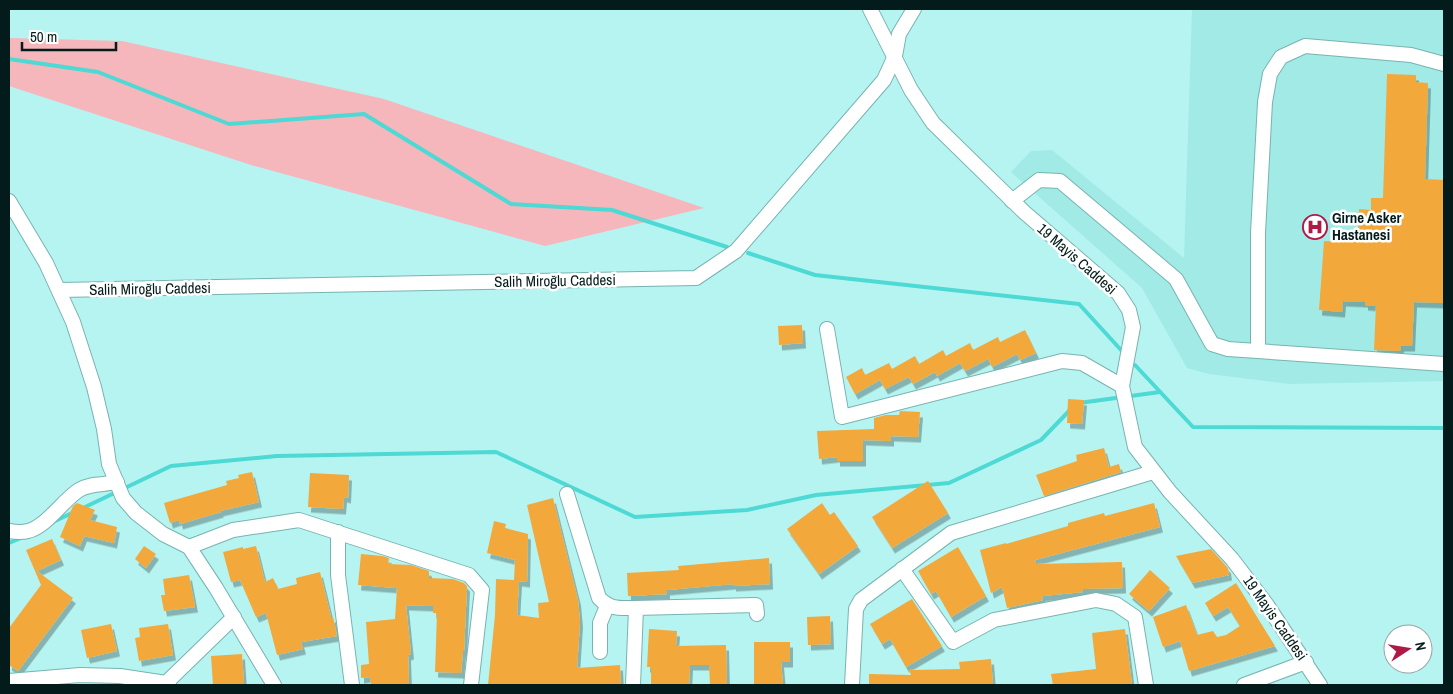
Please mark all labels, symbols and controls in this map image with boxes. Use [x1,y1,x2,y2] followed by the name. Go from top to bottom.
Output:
[22,20,116,52] scale bar
[30,26,57,47] text: 50 m
[1332,207,1402,245] place label: Girne Asker Hastanesi
[1302,214,1328,240] hospital icon: Girne Asker Hastanesi
[1033,218,1122,299] street label: 19 Mayis Caddesi
[494,269,616,292] street label: Salih Miroğlu Caddesi
[89,277,211,300] street label: Salih Miroğlu Caddesi
[1238,571,1312,664] street label: 19 Mayis Caddesi
[1383,624,1433,674] north arrow
[1411,640,1430,652] text: N

